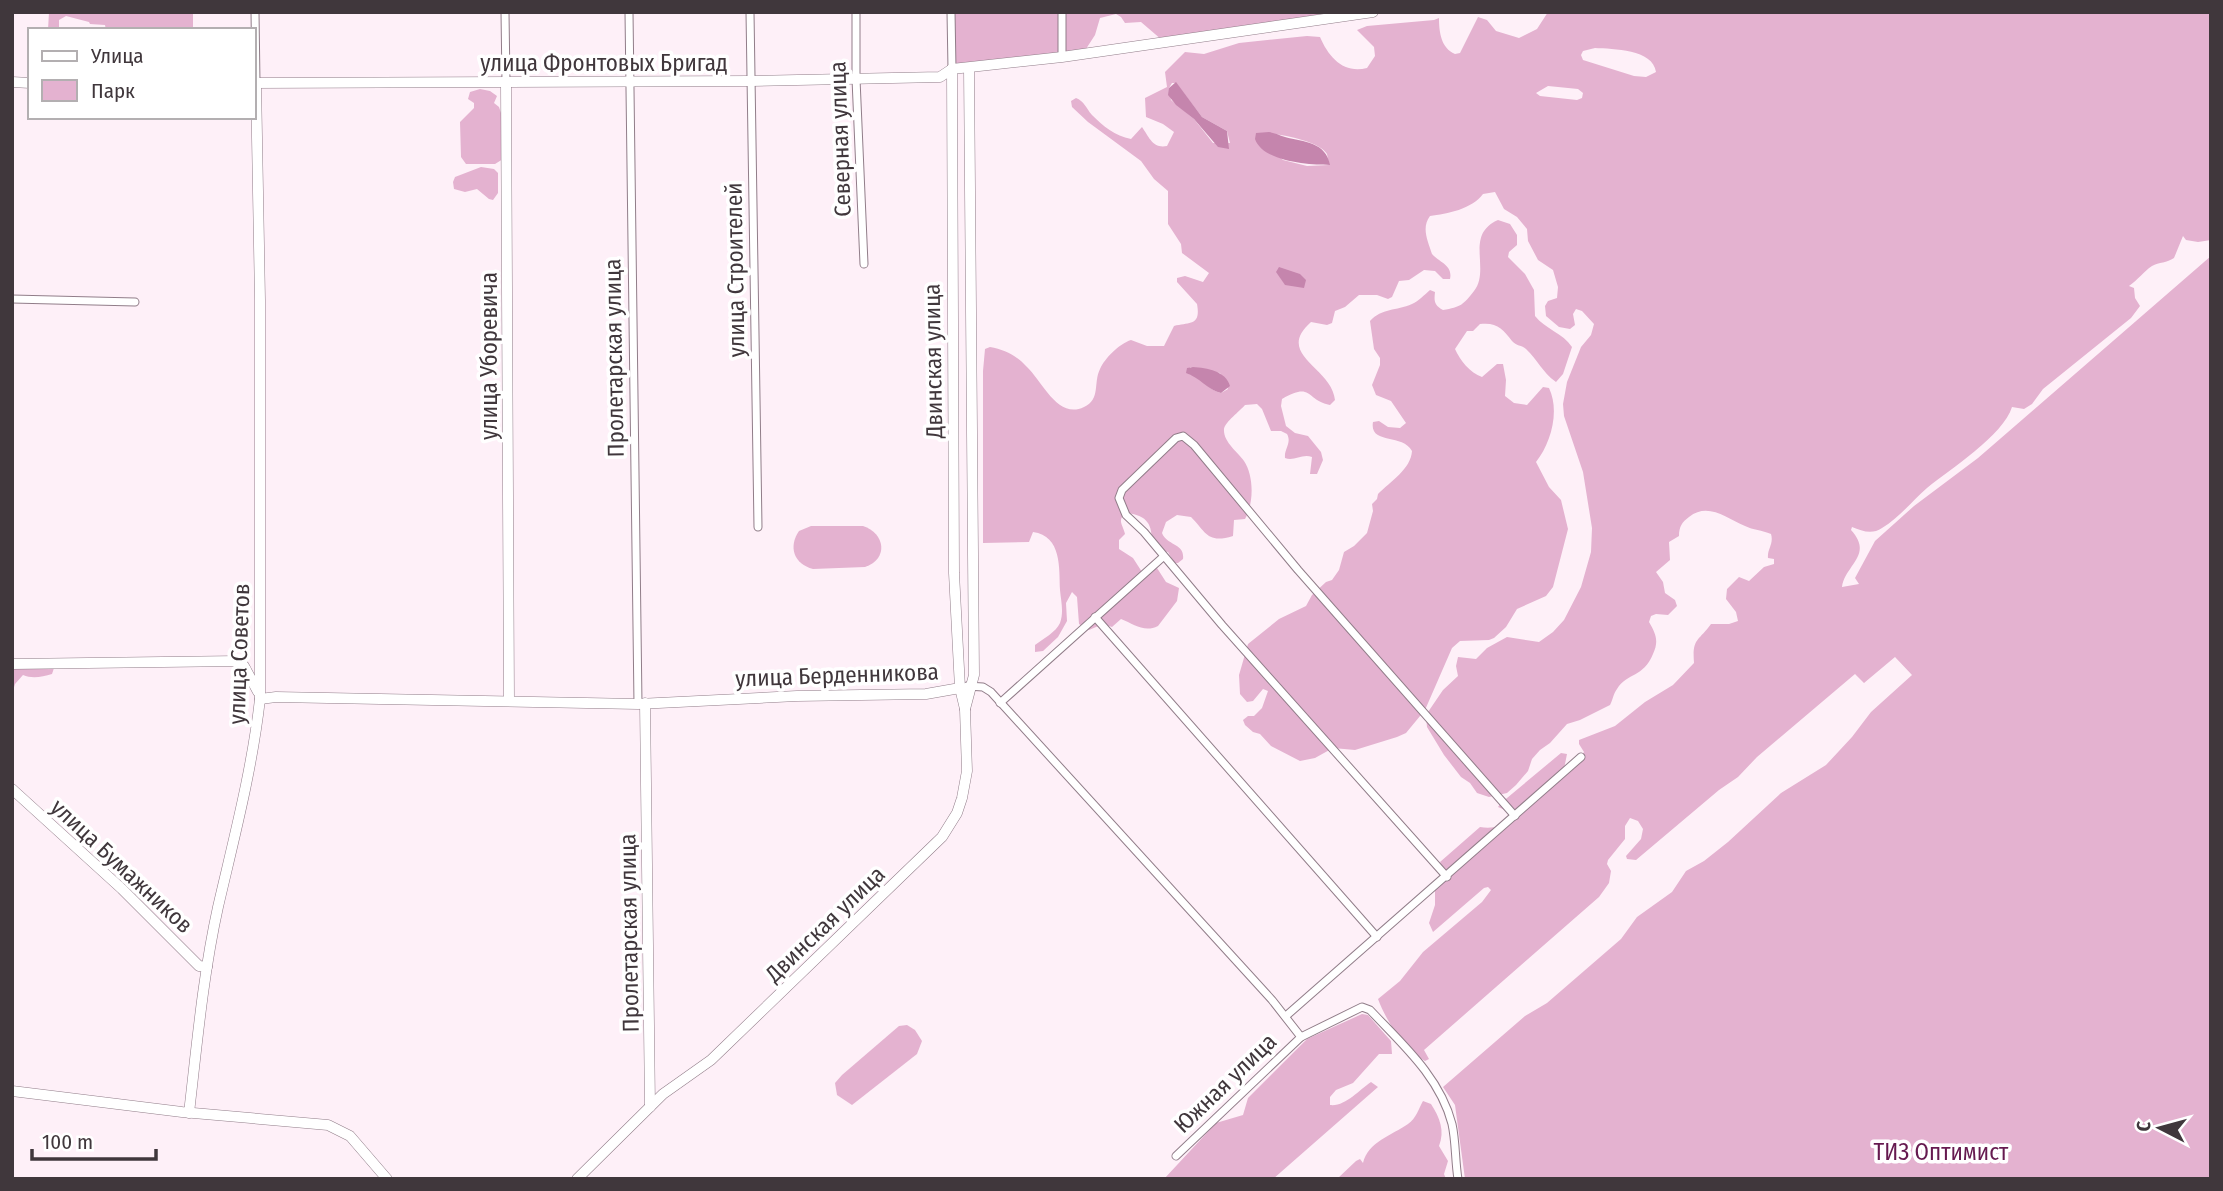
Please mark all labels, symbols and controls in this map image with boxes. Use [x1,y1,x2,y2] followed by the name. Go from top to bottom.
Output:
[28,28,256,119] legend
[90,43,144,69] text: Улица
[480,49,728,77] street label: улица Фронтовых Бригад
[823,61,857,217] street label: Северная улица
[91,78,135,104] text: Парк
[719,182,751,358] street label: улица Строителей
[598,258,630,458] street label: Пролетарская улица
[475,272,503,440] street label: улица Уборевича
[918,283,948,440] street label: Двинская улица
[223,583,255,725] street label: улица Советов
[735,657,939,693] street label: улица Берденникова
[45,793,199,939] street label: улица Бумажников
[613,833,645,1033] street label: Пролетарская улица
[759,860,890,989] street label: Двинская улица
[1168,1027,1282,1139] street label: Южная улица
[2125,1093,2195,1163] north arrow
[32,1118,156,1162] scale bar
[2132,1120,2156,1132] text: С
[42,1129,93,1155] text: 100 m
[1874,1138,2009,1166] park label: ТИЗ Оптимист

